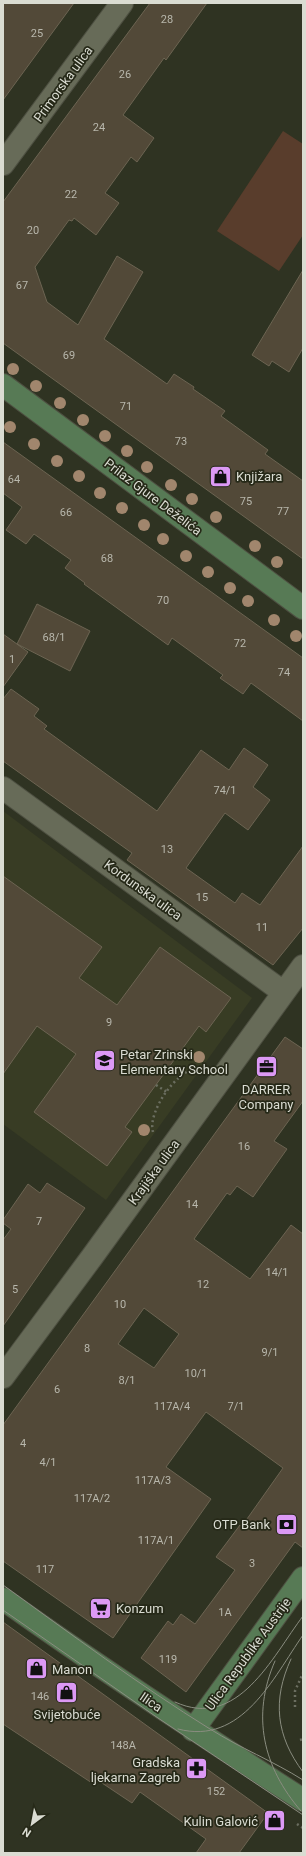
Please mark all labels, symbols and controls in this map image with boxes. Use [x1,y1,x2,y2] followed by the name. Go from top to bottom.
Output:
[161,13,173,26] house number: 28
[31,27,43,40] house number: 25
[30,43,96,125] street label: Primorska ulica
[119,68,131,81] house number: 26
[93,121,105,134] house number: 24
[65,188,77,201] house number: 22
[27,224,39,237] house number: 20
[16,279,28,292] house number: 67
[63,349,75,362] house number: 69
[120,400,132,413] house number: 71
[175,435,187,448] house number: 73
[101,455,205,539] street label: Prilaz Gjure Deželića
[208,463,234,489] shop icon: Knjižara
[236,469,282,484] place label: Knjižara
[8,473,20,486] house number: 64
[240,495,252,508] house number: 75
[277,505,289,518] house number: 77
[60,506,72,519] house number: 66
[101,552,113,565] house number: 68
[157,594,169,607] house number: 70
[42,631,66,644] house number: 68/1
[234,637,246,650] house number: 72
[9,653,15,666] house number: 1
[278,666,290,679] house number: 74
[213,784,237,797] house number: 74/1
[161,843,173,856] house number: 13
[101,857,185,923] street label: Kordunska ulica
[196,891,208,904] house number: 15
[256,921,268,934] house number: 11
[106,1016,112,1029] house number: 9
[120,1047,228,1077] place label: Petar Zrinski Elementary School
[92,1048,118,1074] school or university icon: Petar Zrinski Elementary School
[253,1054,279,1080] office icon: DARRER Company
[239,1082,293,1112] place label: DARRER Company
[125,1137,183,1207] street label: Krajiška ulica
[238,1140,250,1153] house number: 16
[186,1198,198,1211] house number: 14
[36,1215,42,1228] house number: 7
[265,1266,289,1279] house number: 14/1
[197,1278,209,1291] house number: 12
[12,1283,18,1296] house number: 5
[114,1298,126,1311] house number: 10
[84,1342,90,1355] house number: 8
[262,1346,278,1359] house number: 9/1
[184,1367,208,1380] house number: 10/1
[119,1374,135,1387] house number: 8/1
[54,1383,60,1396] house number: 6
[154,1400,190,1413] house number: 117A/4
[228,1400,244,1413] house number: 7/1
[20,1437,26,1450] house number: 4
[40,1456,56,1469] house number: 4/1
[135,1474,171,1487] house number: 117A/3
[74,1492,110,1505] house number: 117A/2
[273,1511,299,1537] bank icon: OTP Bank
[213,1517,270,1532] place label: OTP Bank
[138,1534,174,1547] house number: 117A/1
[249,1557,255,1570] house number: 3
[36,1563,54,1576] house number: 117
[88,1595,114,1621] supermarket icon: Konzum
[202,1595,294,1713] street label: Ulica Republike Austrije
[116,1601,164,1616] place label: Konzum
[218,1606,233,1619] house number: 1A
[159,1653,177,1666] house number: 119
[24,1656,50,1682] shop icon: Manon
[52,1662,92,1677] place label: Manon
[54,1679,80,1705] shop icon: Svijetobuće
[137,1689,165,1715] street label: Ilica
[31,1690,49,1703] house number: 146
[34,1707,101,1722] place label: Svijetobuće
[110,1739,137,1752] house number: 148A
[91,1755,180,1785] place label: Gradska ljekarna Zagreb
[183,1756,209,1782] pharmacy icon: Gradska ljekarna Zagreb
[207,1785,225,1798] house number: 152
[12,1804,52,1844] north arrow
[261,1808,287,1834] shop icon: Kulin Galović
[183,1814,258,1829] place label: Kulin Galović
[20,1824,34,1840] text: N

